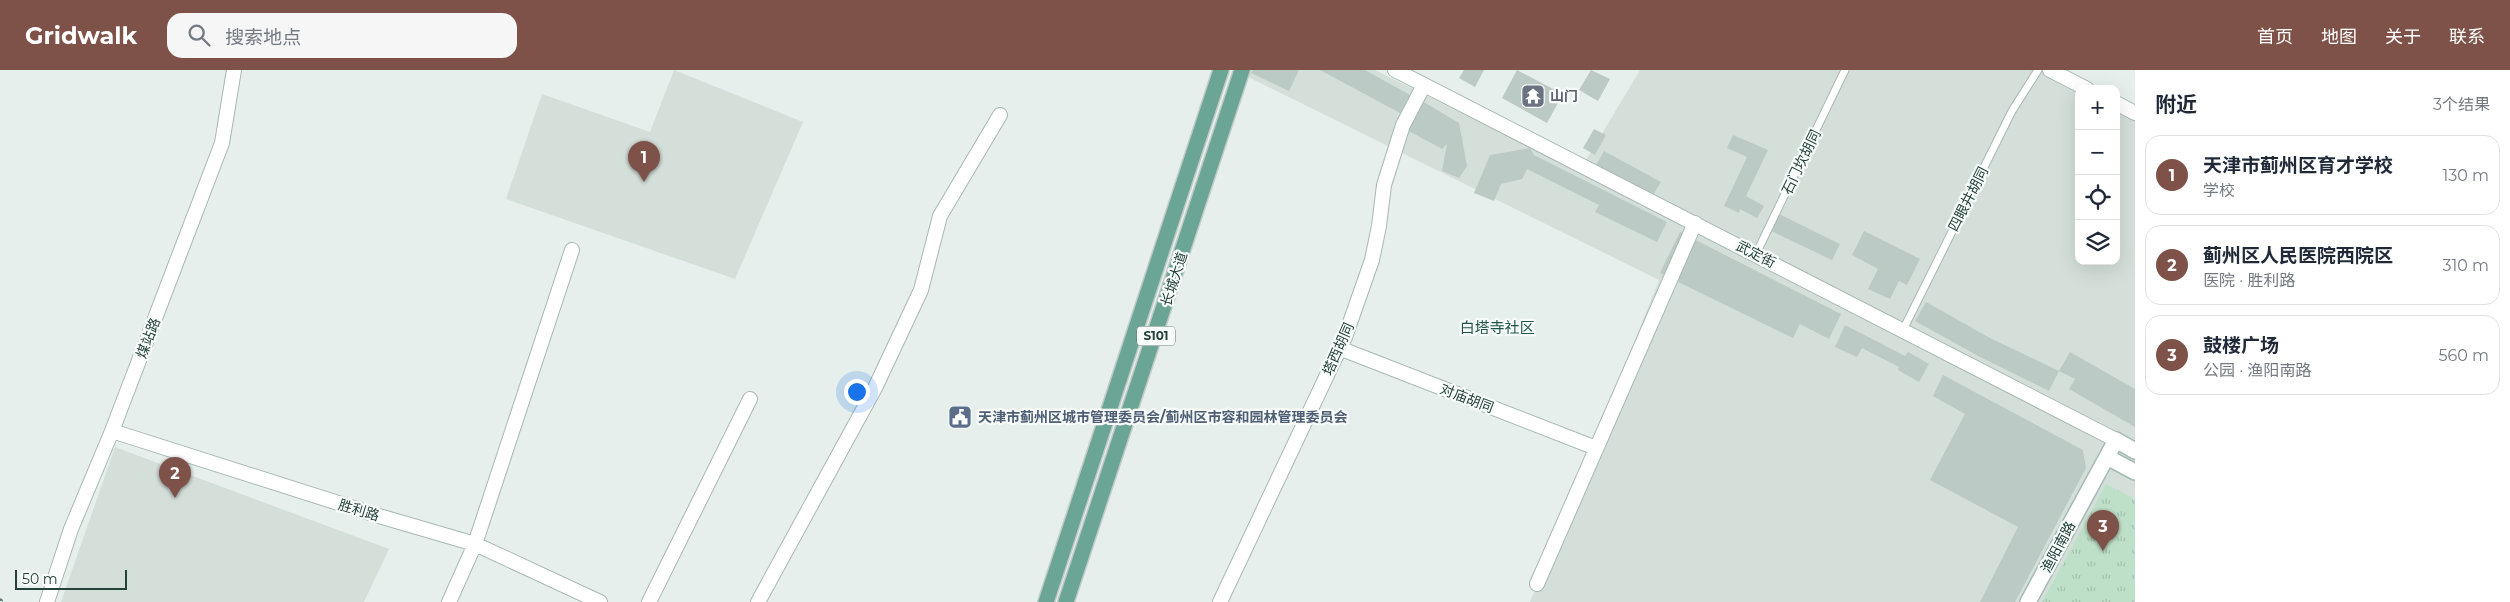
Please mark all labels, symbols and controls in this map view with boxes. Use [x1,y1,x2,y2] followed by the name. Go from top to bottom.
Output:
[167,13,517,58] search box
[25,21,137,50] text: Gridwalk
[185,21,213,49] icon: search
[225,26,301,49] text: 搜索地点
[2257,26,2293,48] text: 首页
[2321,26,2357,48] text: 地图
[2385,26,2421,48] text: 关于
[2449,26,2485,48] text: 联系
[1520,83,1546,109] temple icon: 山门
[2075,85,2120,265] map controls
[2075,85,2120,130] button: +
[1550,87,1578,105] place label: 山门
[2155,92,2197,117] text: 附近
[2433,95,2490,114] text: 3个结果
[1778,127,1824,197] street label: 石门坎胡同
[2075,130,2120,175] button: −
[628,141,660,182] pin: 1
[2203,154,2393,177] text: 天津市蓟州区育才学校
[1944,164,1992,234] street label: 四眼井胡同
[2169,166,2175,185] text: 1
[2442,166,2489,185] text: 130 m
[2075,175,2120,220] button: locate
[2203,181,2235,200] text: 学校
[2075,220,2120,265] button: layers
[1733,236,1779,272] street label: 武定街
[2203,244,2393,267] text: 蓟州区人民医院西院区
[1157,250,1191,308] street label: 长城大道
[2167,256,2177,275] text: 2
[2442,256,2489,275] text: 310 m
[2203,271,2295,290] text: 医院 · 胜利路
[132,315,164,361] street label: 煤站路
[1459,318,1535,337] district label: 白塔寺社区
[1318,320,1358,378] street label: 塔西胡同
[1137,326,1175,346] road number: S101
[2203,334,2279,357] text: 鼓楼广场
[2167,346,2177,365] text: 3
[2438,346,2489,365] text: 560 m
[2203,361,2311,380] text: 公园 · 渔阳南路
[844,379,870,405] your location
[1438,380,1496,416] street label: 对庙胡同
[947,404,973,430] public building icon: 天津市蓟州区城市管理委员会/蓟州区市容和园林管理委员会
[978,408,1348,426] place label: 天津市蓟州区城市管理委员会/蓟州区市容和园林管理委员会
[159,457,191,498] pin: 2
[336,495,382,525] street label: 胜利路
[2087,510,2119,551] pin: 3
[2037,518,2079,576] street label: 渔阳南路
[15,567,128,590] scale bar
[22,570,58,588] text: 50 m

